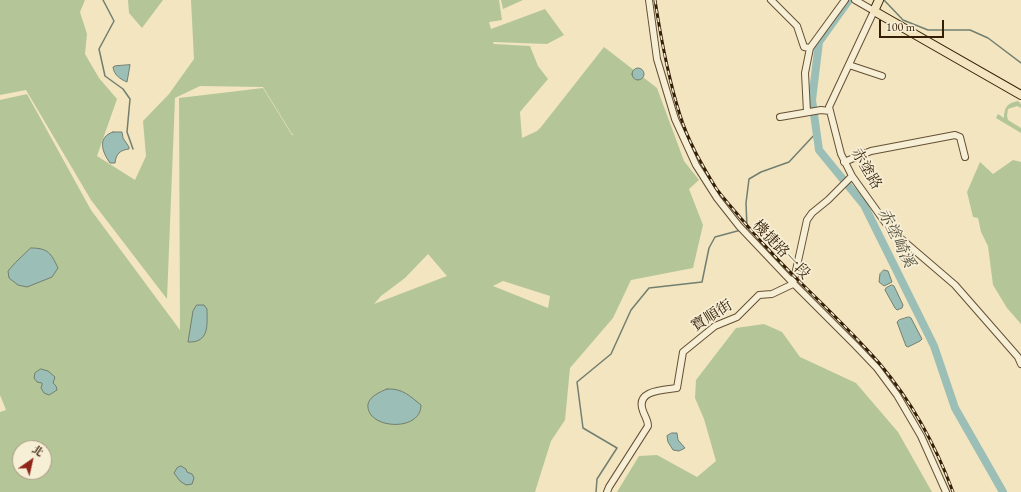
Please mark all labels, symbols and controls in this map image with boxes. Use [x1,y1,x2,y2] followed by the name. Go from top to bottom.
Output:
[881,12,946,38] scale bar
[886,19,915,35] text: 100 m
[847,145,885,193] street label: 赤塗路
[873,205,919,271] water label: 赤塗崎溪
[748,217,814,283] street label: 機捷路一段
[688,296,736,336] street label: 寶順街
[12,440,52,480] north arrow
[30,442,47,460] text: 北

